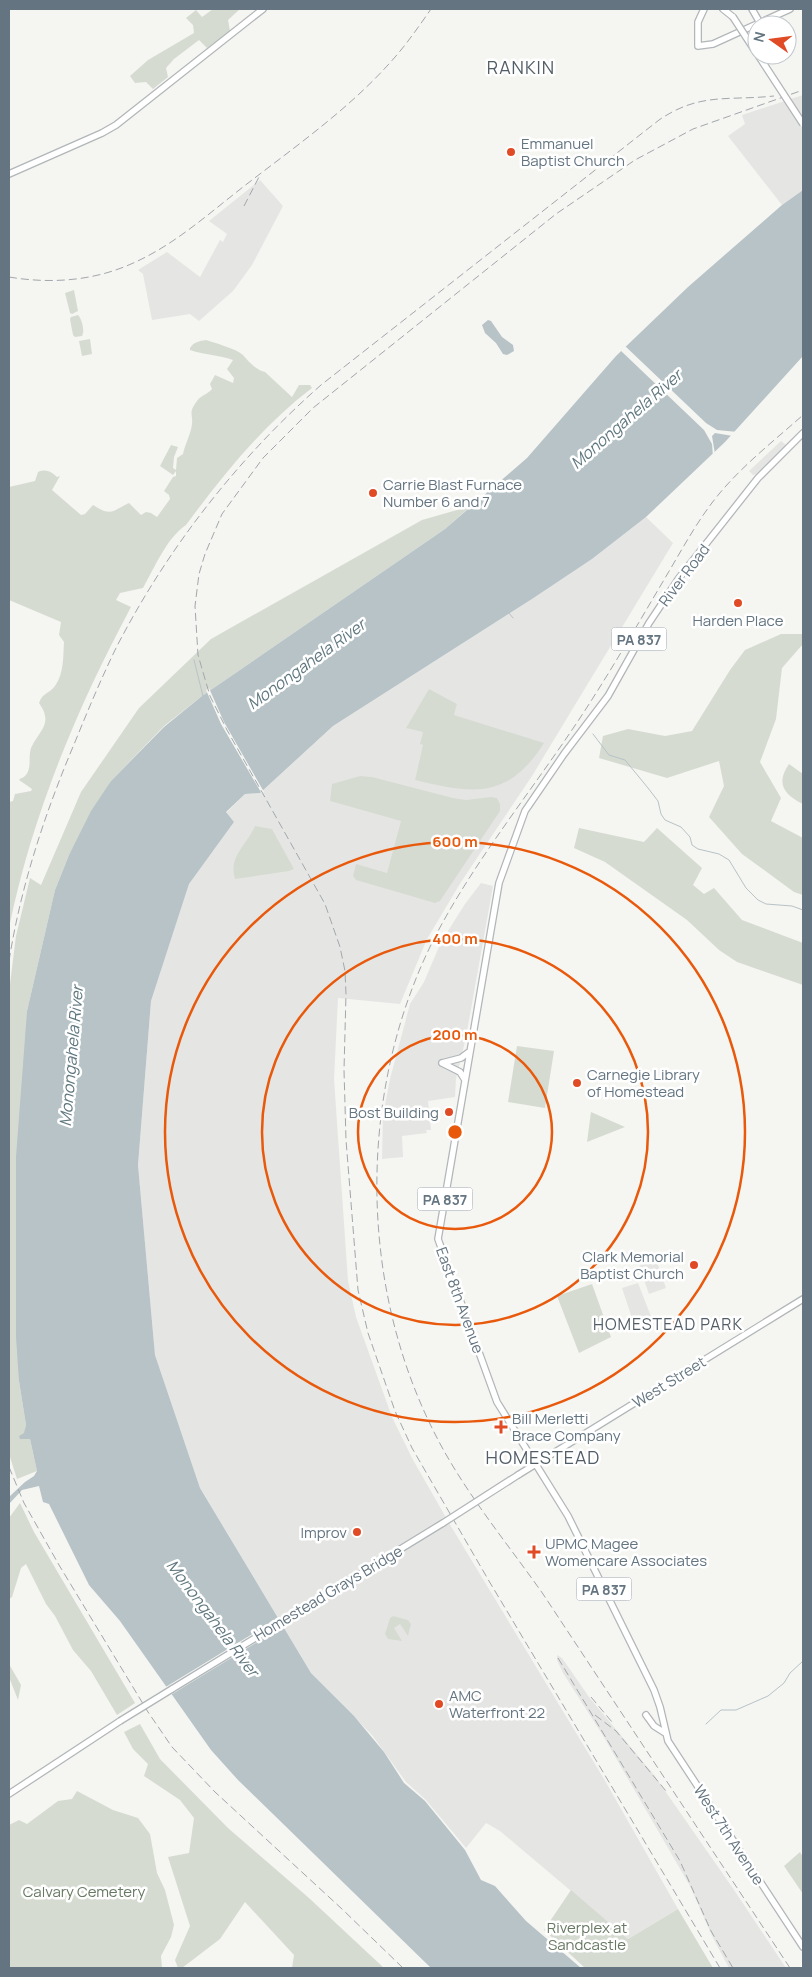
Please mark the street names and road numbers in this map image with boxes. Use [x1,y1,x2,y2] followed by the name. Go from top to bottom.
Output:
[654,540,714,610] street label: River Road
[612,628,666,650] road number: PA 837
[418,1188,472,1210] road number: PA 837
[431,1244,489,1356] street label: East 8th Avenue
[628,1351,710,1413] street label: West Street
[250,1540,406,1646] street label: Homestead Grays Bridge
[576,1578,632,1600] road number: PA 837
[689,1781,769,1889] street label: West 7th Avenue

